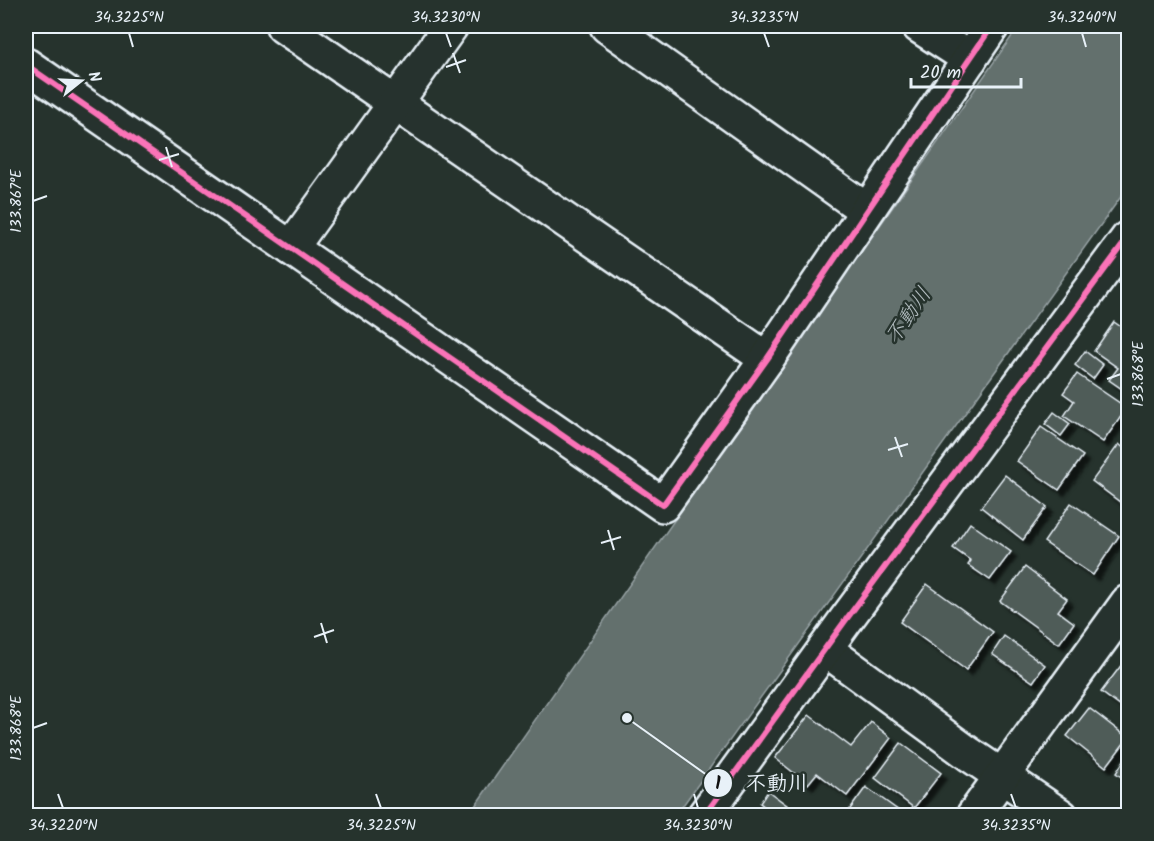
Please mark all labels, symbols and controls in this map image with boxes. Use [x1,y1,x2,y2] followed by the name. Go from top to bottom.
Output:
[94,6,164,30] text: 34.3225°N
[412,6,480,30] text: 34.3230°N
[729,6,799,30] text: 34.3235°N
[1048,6,1116,30] text: 34.3240°N
[51,51,111,111] north arrow
[911,51,1020,89] scale bar
[920,59,961,88] text: 20 m
[80,68,107,85] text: N
[5,168,29,233] text: 133.867°E
[877,281,941,351] water label: 不動川
[1127,340,1151,407] text: 133.868°E
[5,694,29,761] text: 133.868°E
[703,763,820,802] callout: 不動川
[746,768,809,801] text: 不動川
[715,770,721,799] text: 1
[28,814,98,838] text: 34.3220°N
[346,814,416,838] text: 34.3225°N
[664,814,732,838] text: 34.3230°N
[981,814,1051,838] text: 34.3235°N

